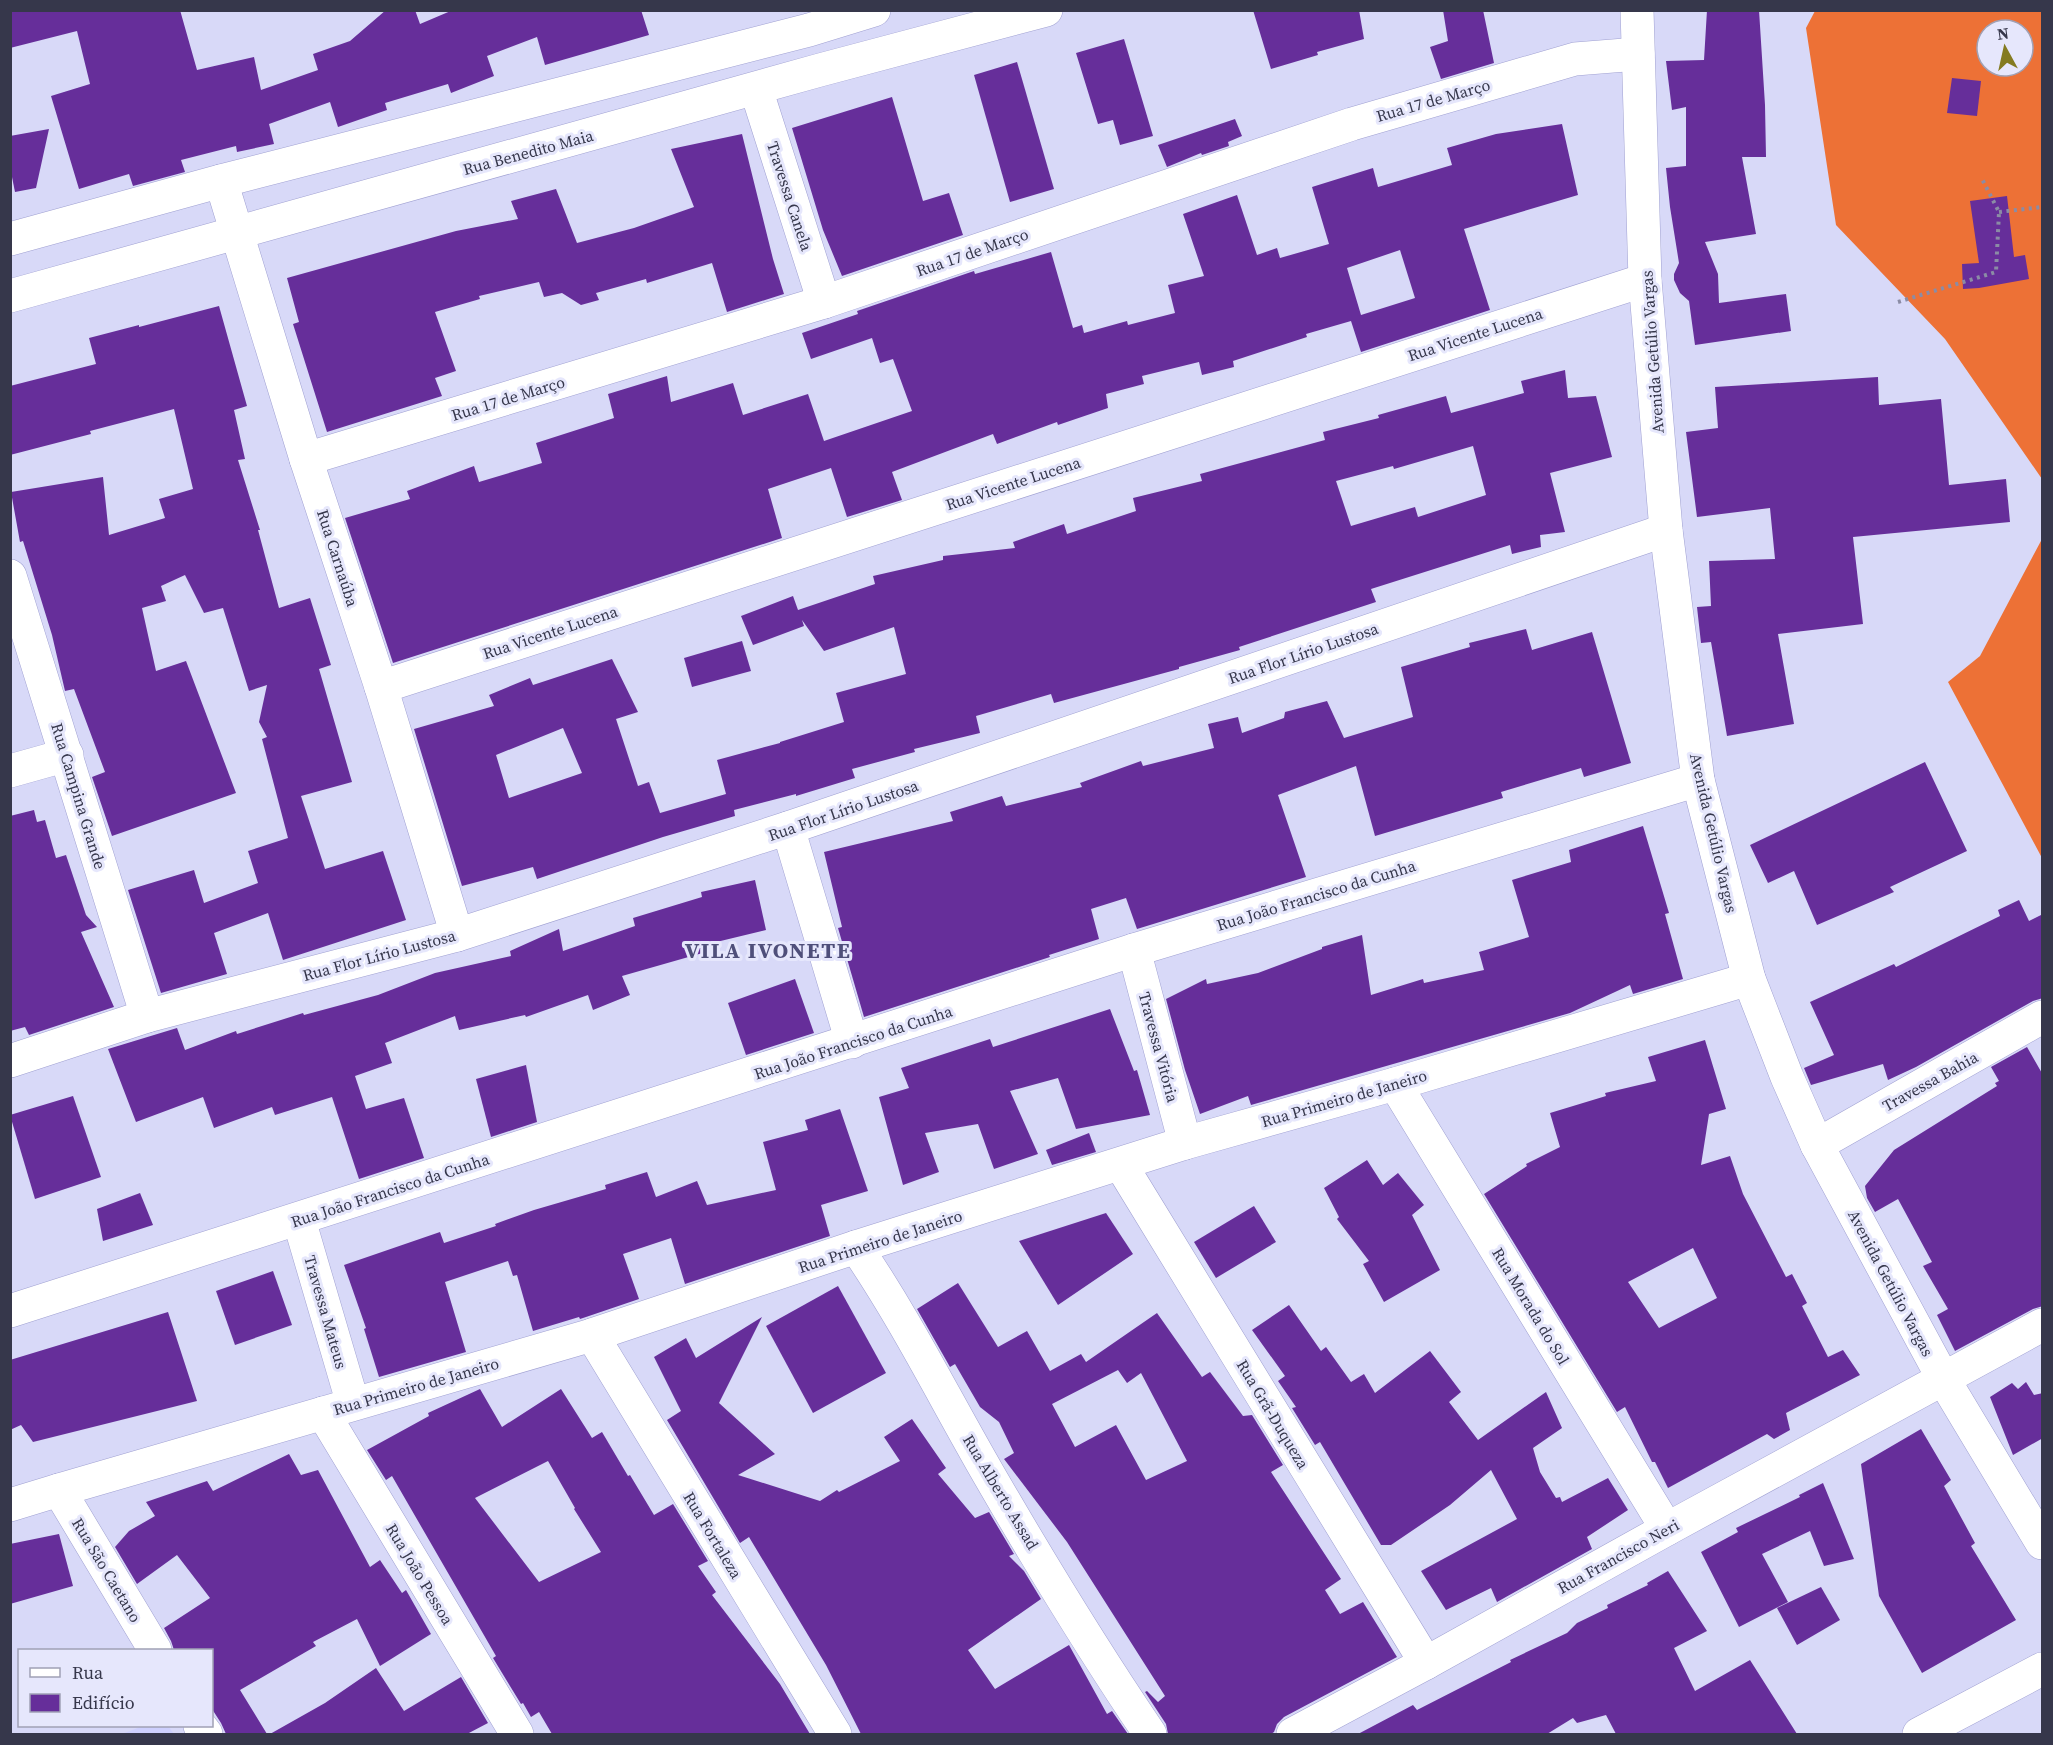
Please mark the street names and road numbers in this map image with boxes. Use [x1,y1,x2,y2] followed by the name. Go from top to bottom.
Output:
[1373,73,1493,127] street label: Rua 17 de Março
[460,124,597,180] street label: Rua Benedito Maia
[762,138,818,254] street label: Travessa Canela
[913,222,1031,282] street label: Rua 17 de Março
[1635,270,1669,434] street label: Avenida Getúlio Vargas
[1405,302,1546,366] street label: Rua Vicente Lucena
[449,370,568,426] street label: Rua 17 de Março
[943,451,1084,515] street label: Rua Vicente Lucena
[312,507,364,610] street label: Rua Carnaúba
[480,600,621,664] street label: Rua Vicente Lucena
[1225,617,1382,689] street label: Rua Flor Lírio Lustosa
[46,720,112,872] street label: Rua Campina Grande
[1685,751,1743,915] street label: Avenida Getúlio Vargas
[765,774,922,846] street label: Rua Flor Lírio Lustosa
[1214,854,1419,936] street label: Rua João Francisco da Cunha
[300,924,459,986] street label: Rua Flor Lírio Lustosa
[1134,989,1185,1106] street label: Travessa Vitória
[751,999,956,1084] street label: Rua João Francisco da Cunha
[1878,1045,1982,1116] street label: Travessa Bahia
[1259,1064,1430,1132] street label: Rua Primeiro de Janeiro
[288,1147,493,1232] street label: Rua João Francisco da Cunha
[795,1204,965,1278] street label: Rua Primeiro de Janeiro
[1843,1206,1939,1360] street label: Avenida Getúlio Vargas
[1487,1243,1575,1369] street label: Rua Morada do Sol
[299,1253,353,1371] street label: Travessa Mateus
[331,1352,502,1420] street label: Rua Primeiro de Janeiro
[1232,1355,1315,1474] street label: Rua Grã-Duqueza
[958,1430,1044,1554] street label: Rua Alberto Assad
[678,1487,748,1583] street label: Rua Fortaleza
[1553,1513,1683,1599] street label: Rua Francisco Neri
[67,1514,147,1627] street label: Rua São Caetano
[381,1519,459,1630] street label: Rua João Pessoa

